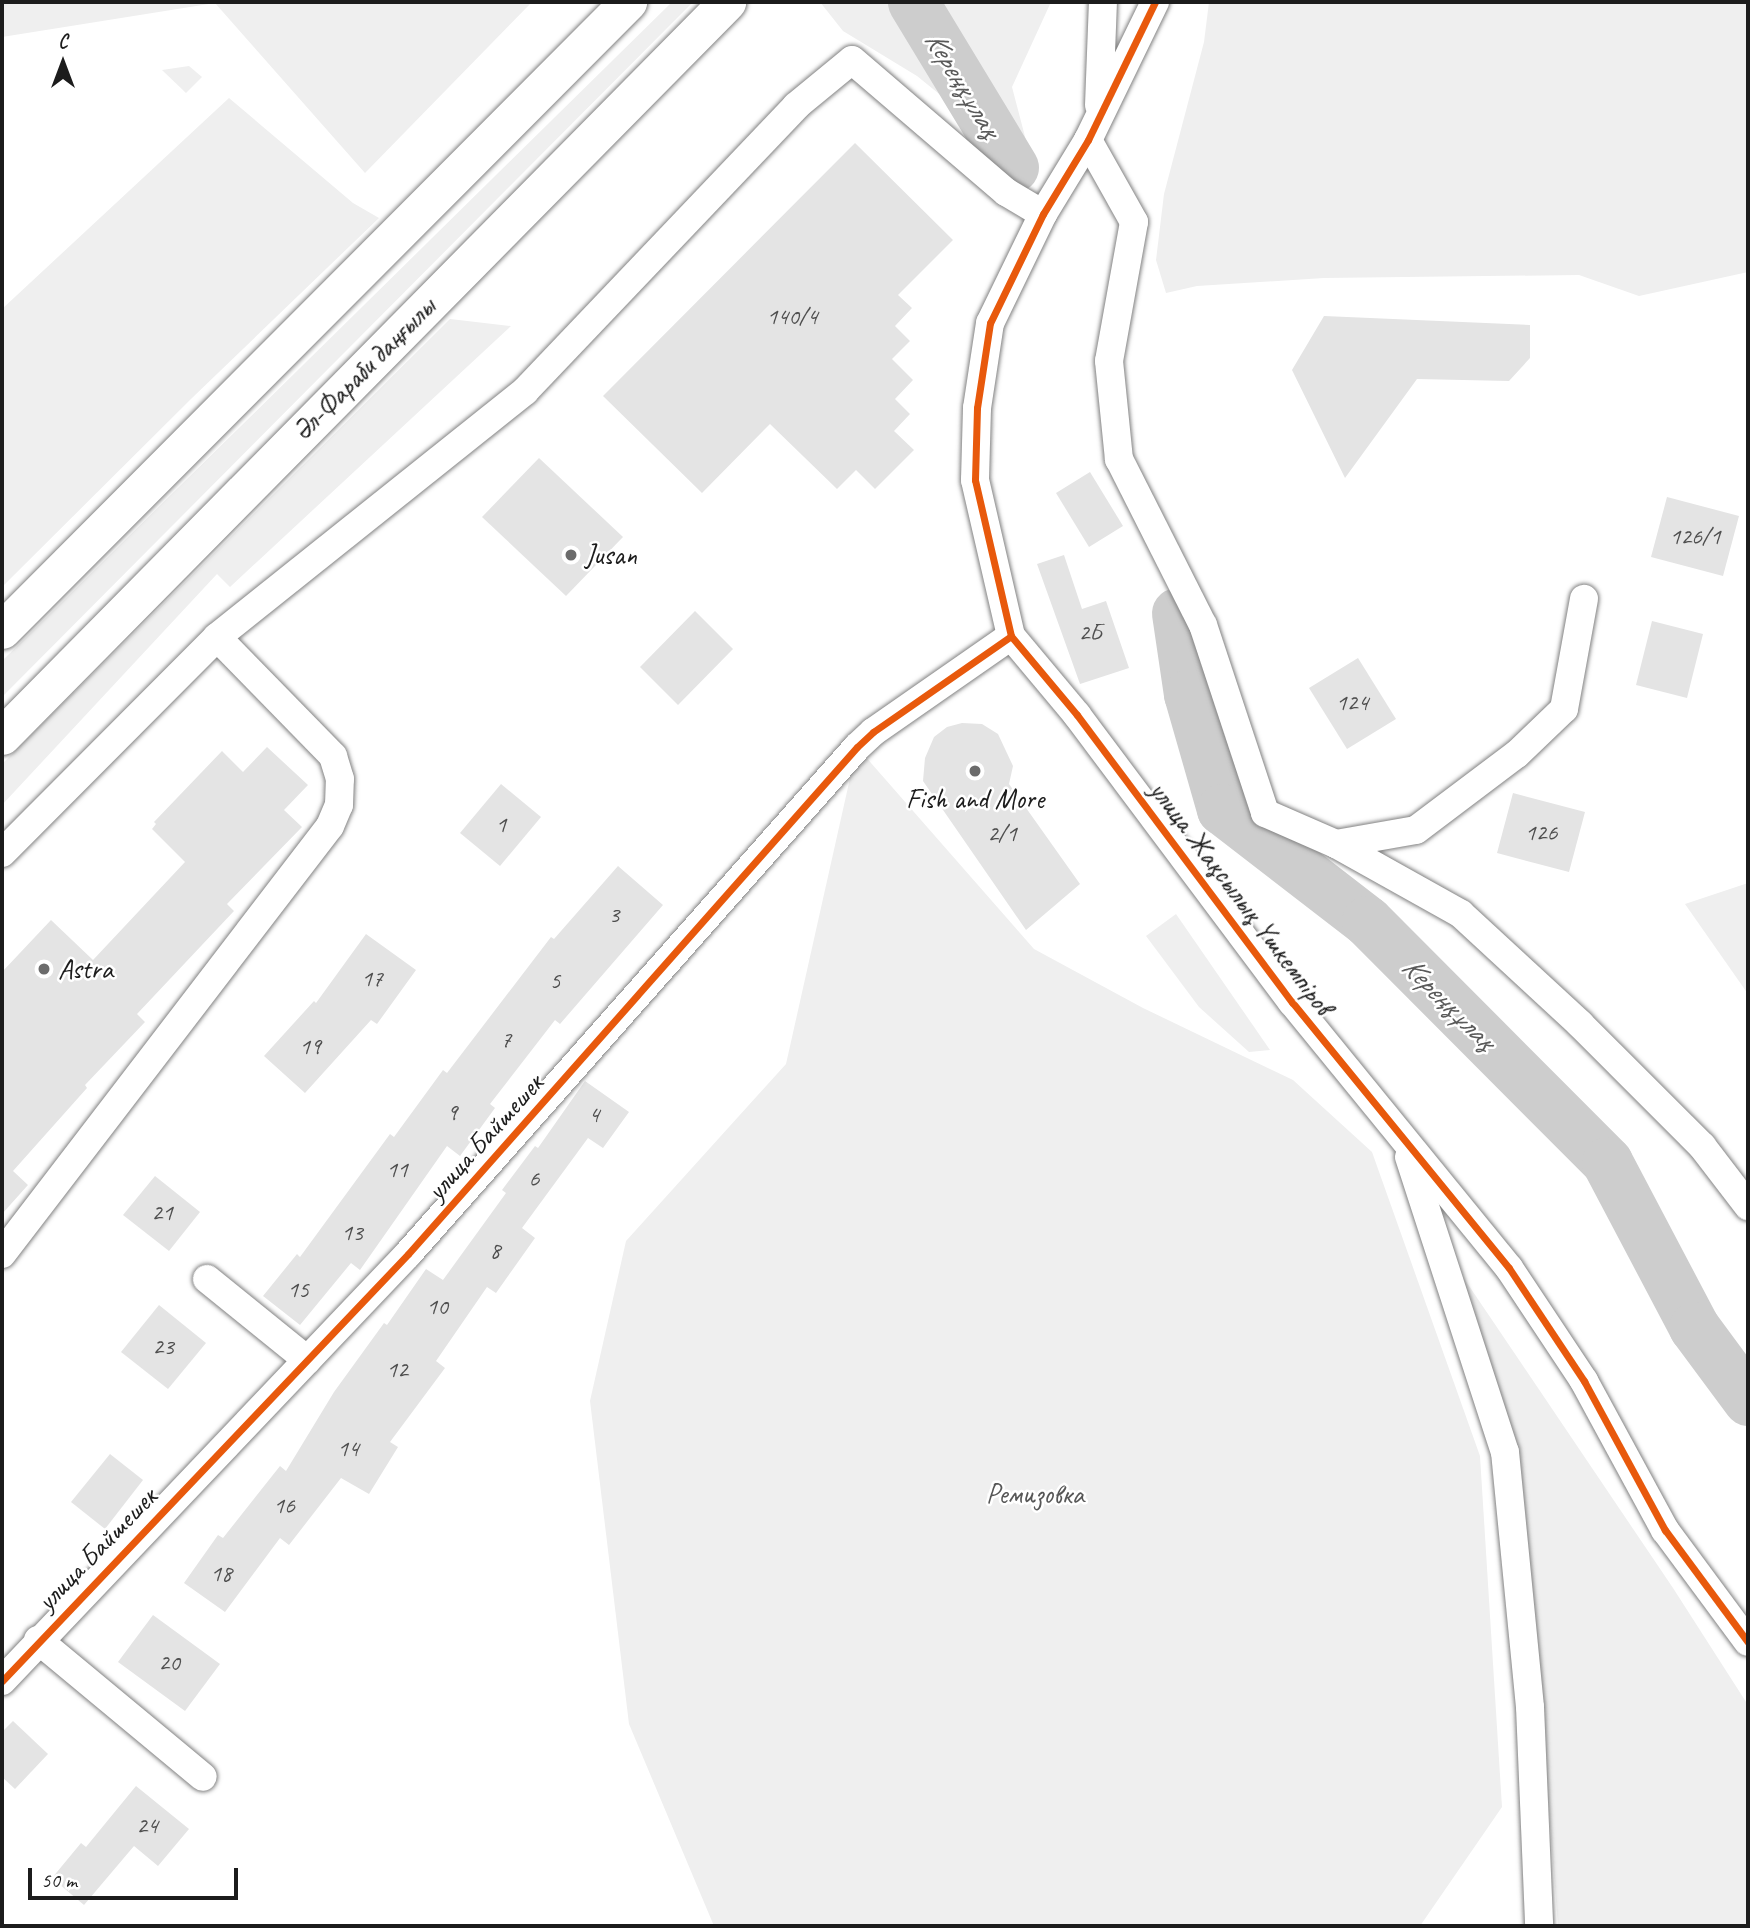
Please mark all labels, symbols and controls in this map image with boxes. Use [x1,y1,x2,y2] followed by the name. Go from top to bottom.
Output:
[917,24,1009,144] water label: Кереңқұлақ
[28,28,98,98] north arrow
[58,30,68,54] text: С
[285,290,443,448] street label: Әл-Фараби даңғылы
[766,303,818,331] house number: 140/4
[1669,523,1721,551] house number: 126/1
[585,538,637,572] place label: Jusan
[563,547,579,563] marker: Jusan
[1078,619,1102,647] house number: 2Б
[1336,689,1368,717] house number: 124
[967,763,983,779] marker: Fish and More
[1142,775,1340,1021] street label: улица Жақсылық Үшкемпіров
[905,782,1045,816] place label: Fish and More
[496,811,506,839] house number: 1
[1525,819,1557,847] house number: 126
[987,820,1017,848] house number: 2/1
[609,901,619,929] house number: 3
[1395,949,1503,1057] water label: Кереңқұлақ
[58,952,113,986] place label: Astra
[36,961,52,977] marker: Astra
[361,965,383,993] house number: 17
[550,967,560,995] house number: 5
[501,1026,511,1054] house number: 7
[299,1033,321,1061] house number: 19
[419,1067,551,1207] street label: улица Байшешек
[447,1099,457,1127] house number: 9
[589,1101,599,1129] house number: 4
[386,1156,408,1184] house number: 11
[529,1165,539,1193] house number: 6
[151,1199,173,1227] house number: 21
[341,1219,363,1247] house number: 13
[490,1237,500,1265] house number: 8
[287,1276,309,1304] house number: 15
[426,1293,448,1321] house number: 10
[152,1333,174,1361] house number: 23
[386,1356,408,1384] house number: 12
[337,1435,359,1463] house number: 14
[986,1477,1084,1511] park label: Ремизовка
[30,1480,164,1618] street label: улица Байшешек
[273,1492,295,1520] house number: 16
[210,1560,232,1588] house number: 18
[158,1649,180,1677] house number: 20
[136,1812,158,1840] house number: 24
[32,1854,242,1898] scale bar
[41,1867,77,1893] text: 50 m

